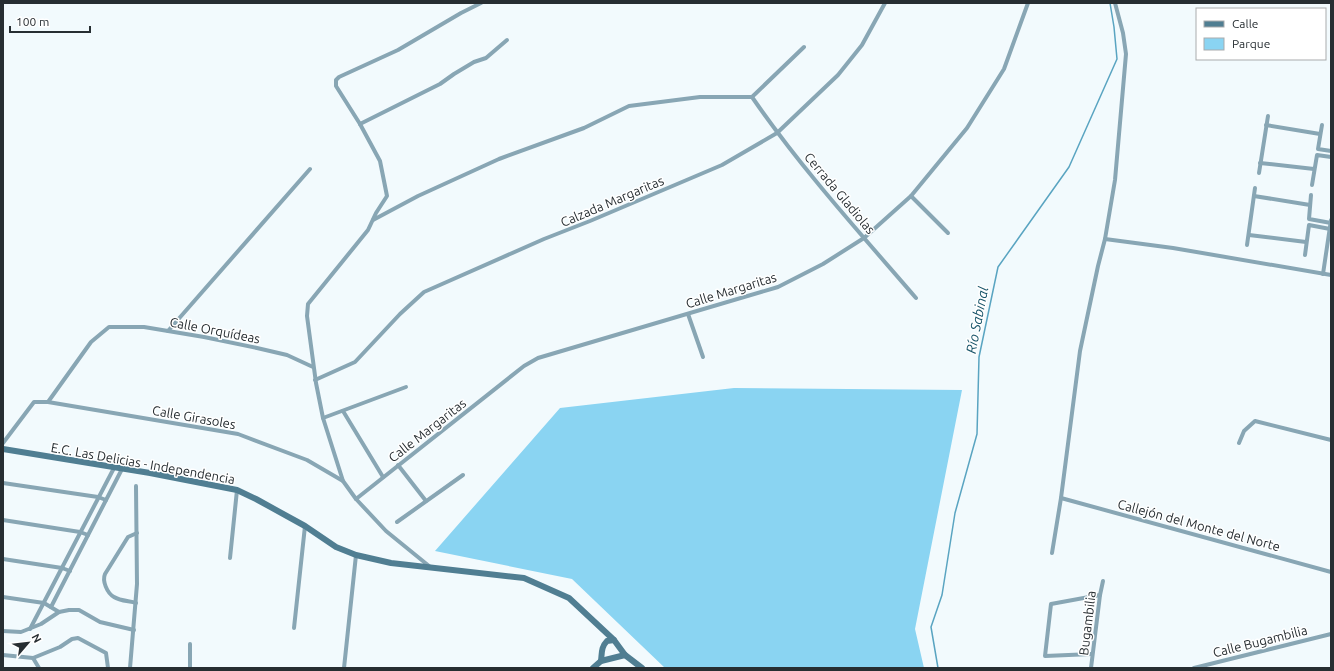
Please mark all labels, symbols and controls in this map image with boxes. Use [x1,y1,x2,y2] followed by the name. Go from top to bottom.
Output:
[10,8,90,34] scale bar
[1196,8,1326,60] legend
[16,15,49,28] text: 100 m
[1232,17,1258,30] text: Calle
[1232,37,1270,50] text: Parque
[802,150,878,237] street label: Cerrada Gladiolas
[558,173,666,229] street label: Calzada Margaritas
[684,269,778,310] street label: Calle Margaritas
[963,285,991,355] water label: Río Sabinal
[169,314,262,346] street label: Calle Orquídeas
[386,395,469,465] street label: Calle Margaritas
[151,403,237,431] street label: Calle Girasoles
[50,440,236,486] street label: E.C. Las Delicias - Independencia
[1116,497,1282,553] street label: Callejón del Monte del Norte
[1076,590,1098,656] street label: Bugambilia
[8,623,48,663] north arrow
[1211,623,1309,659] street label: Calle Bugambilia
[30,632,44,645] text: N

